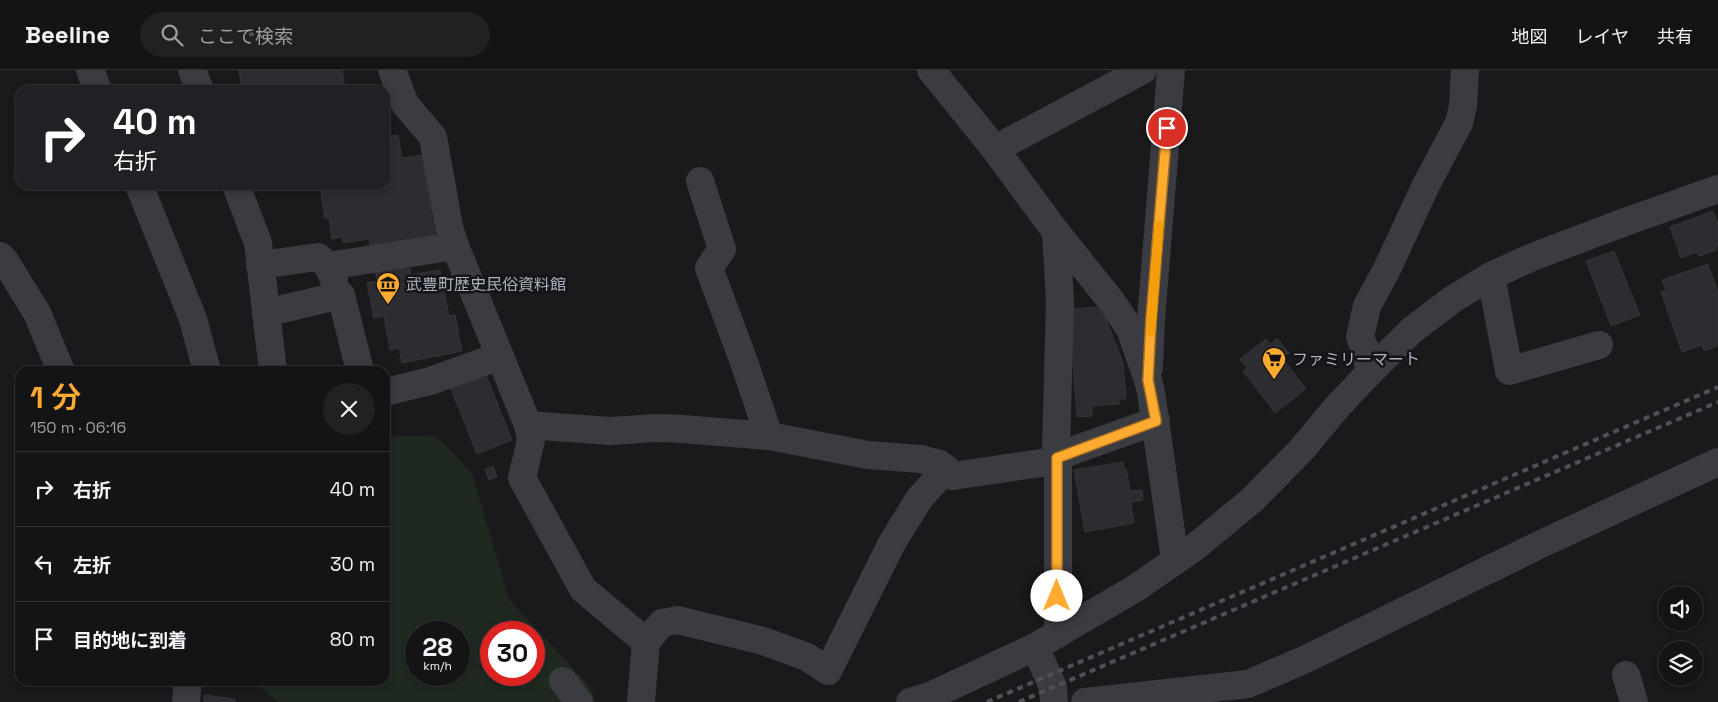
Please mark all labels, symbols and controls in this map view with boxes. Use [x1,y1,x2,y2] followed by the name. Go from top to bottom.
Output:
[140,12,490,57] search box
[25,19,110,50] text: Beeline
[158,21,186,49] icon: search
[198,24,293,49] text: ここで検索
[1512,25,1548,48] text: 地図
[1576,25,1629,48] text: レイヤ
[1657,25,1693,48] text: 共有
[113,100,197,144] text: 40 m
[30,105,95,170] icon: right
[1146,107,1188,149] pin
[1153,114,1181,142] icon: arrive
[113,147,157,175] text: 右折
[375,271,401,305] museum icon: 武豊町歴史民俗資料館
[406,274,566,295] place label: 武豊町歴史民俗資料館
[1261,346,1287,380] supermarket icon: ファミリーマート
[1292,349,1420,370] place label: ファミリーマート
[30,378,81,417] text: 1 分
[323,383,375,435] button: close
[30,417,126,438] text: 150 m · 06:16
[30,475,58,503] icon: right
[330,477,375,502] text: 40 m
[73,478,111,503] text: 右折
[30,550,58,578] icon: left
[330,552,375,577] text: 30 m
[73,553,111,578] text: 左折
[1030,569,1082,621] position arrow
[1658,586,1703,686] map controls
[1658,586,1703,631] button: sound
[480,621,545,686] speed limit sign: 30
[30,625,58,653] icon: arrive
[330,627,375,652] text: 80 m
[73,628,187,653] text: 目的地に到着
[423,631,452,663] text: 28
[1658,641,1703,686] button: layers
[423,658,452,674] text: km/h

